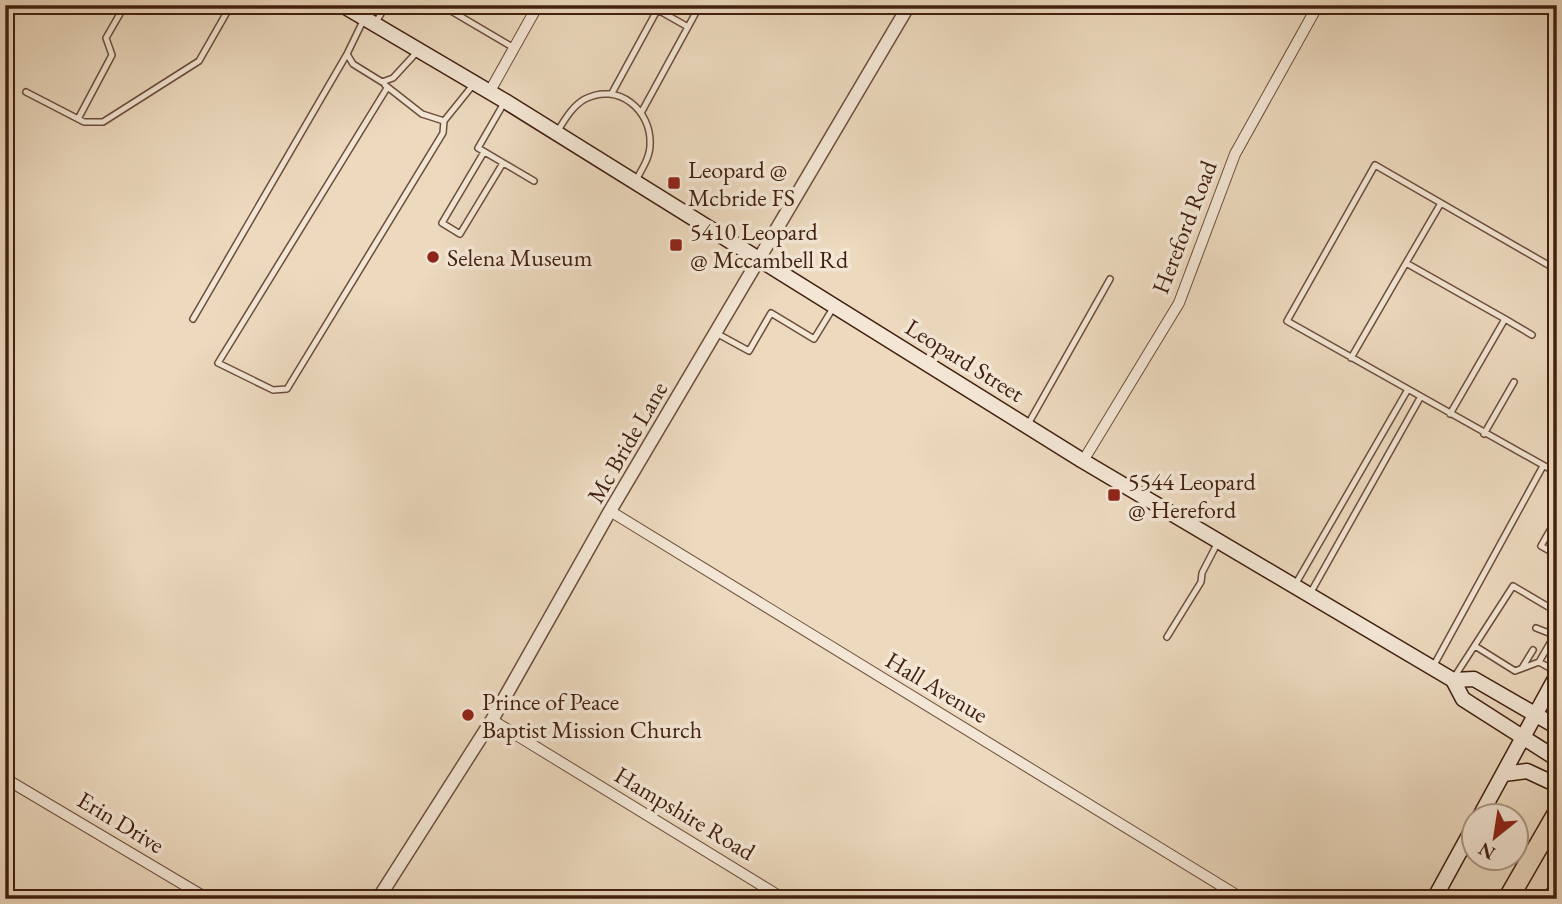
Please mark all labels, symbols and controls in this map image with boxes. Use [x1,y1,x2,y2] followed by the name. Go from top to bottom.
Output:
[688,154,795,213] place label: Leopard @ Mcbride FS
[1144,155,1224,298] street label: Hereford Road
[666,175,682,191] marker: Leopard @ Mcbride FS
[690,216,849,275] place label: 5410 Leopard @ Mccambell Rd
[668,237,684,253] marker: 5410 Leopard @ Mccambell Rd
[447,242,593,273] place label: Selena Museum
[425,249,441,265] marker: Selena Museum
[900,311,1031,409] street label: Leopard Street
[580,376,674,508] street label: Mc Bride Lane
[1128,466,1256,525] place label: 5544 Leopard @ Hereford
[1106,487,1122,503] marker: 5544 Leopard @ Hereford
[880,644,994,730] street label: Hall Avenue
[482,686,702,745] place label: Prince of Peace Baptist Mission Church
[460,707,476,723] marker: Prince of Peace Baptist Mission Church
[609,759,762,868] street label: Hampshire Road
[72,784,170,860] street label: Erin Drive
[1460,802,1530,872] north arrow
[1473,836,1500,866] text: N

